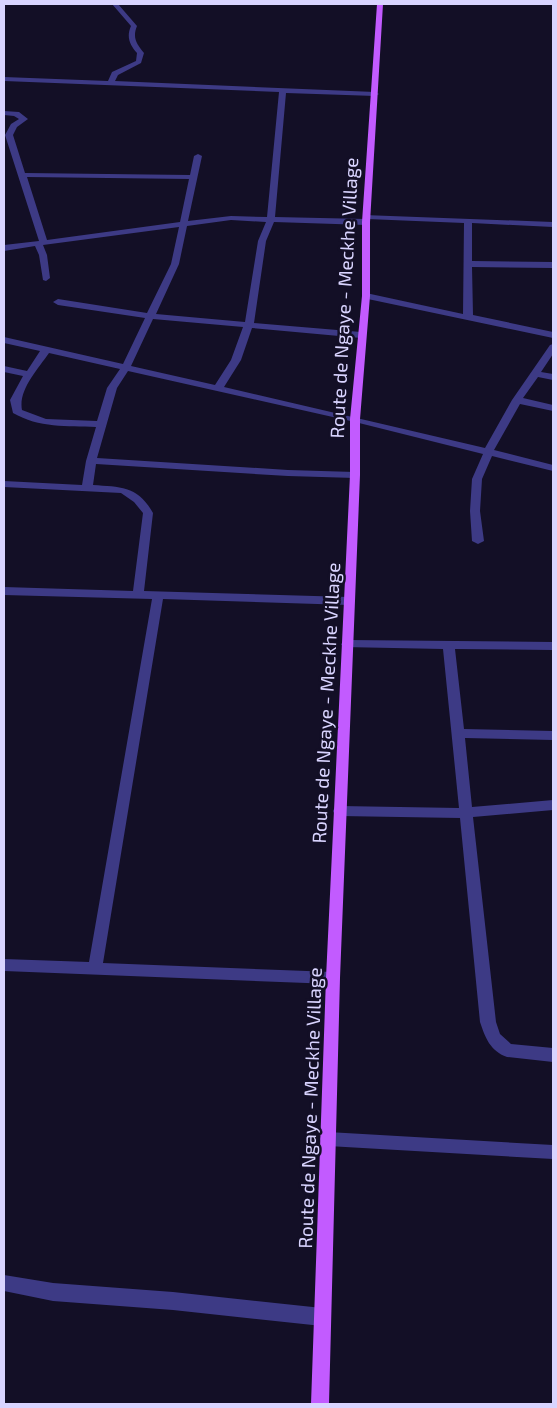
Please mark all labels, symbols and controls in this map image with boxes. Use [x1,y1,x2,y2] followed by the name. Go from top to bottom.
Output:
[325,157,362,439] street label: Route de Ngaye - Meckhe Village
[307,562,344,844] street label: Route de Ngaye - Meckhe Village
[293,967,326,1249] street label: Route de Ngaye - Meckhe Village

